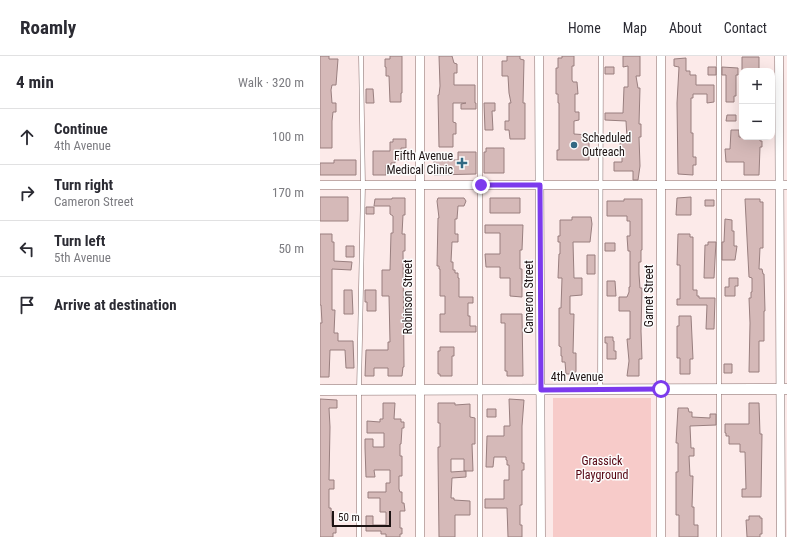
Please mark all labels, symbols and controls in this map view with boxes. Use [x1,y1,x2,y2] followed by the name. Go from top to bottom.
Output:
[20,16,76,39] text: Roamly
[568,20,601,36] text: Home
[623,20,647,36] text: Map
[669,20,702,36] text: About
[724,20,767,36] text: Contact
[739,68,775,140] map controls
[739,68,775,104] button: +
[16,72,54,92] text: 4 min
[238,75,304,90] text: Walk · 320 m
[739,104,775,140] button: −
[54,120,108,138] text: Continue
[16,126,38,148] icon: ahead
[272,129,304,144] text: 100 m
[582,131,631,159] place label: Scheduled Outreach
[54,138,111,153] text: 4th Avenue
[569,140,579,150] marker: Scheduled Outreach
[386,149,453,177] place label: Fifth Avenue Medical Clinic
[456,157,468,169] marker: Fifth Avenue Medical Clinic
[54,176,113,194] text: Turn right
[472,176,490,194] route end
[16,182,38,204] icon: right
[272,185,304,200] text: 170 m
[54,194,134,209] text: Cameron Street
[54,232,105,250] text: Turn left
[16,238,38,260] icon: left
[278,241,304,256] text: 50 m
[54,250,111,265] text: 5th Avenue
[401,259,415,335] street label: Robinson Street
[522,260,536,334] street label: Cameron Street
[642,264,656,327] street label: Garnet Street
[16,294,38,316] icon: arrive
[54,296,177,314] text: Arrive at destination
[551,370,604,384] street label: 4th Avenue
[652,380,670,398] route start
[575,454,629,482] park label: Grassick Playground
[332,509,391,528] scale bar
[338,511,360,524] text: 50 m

